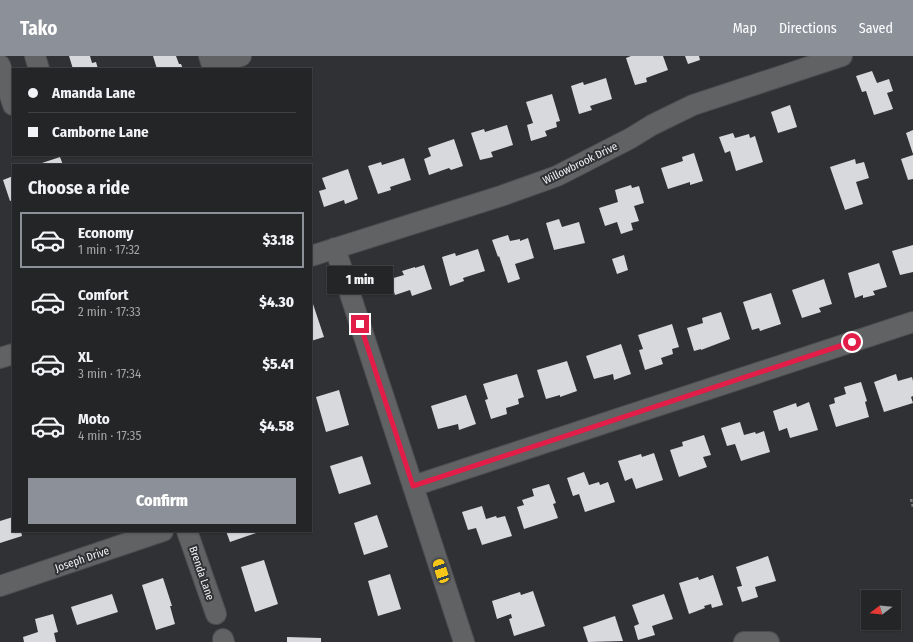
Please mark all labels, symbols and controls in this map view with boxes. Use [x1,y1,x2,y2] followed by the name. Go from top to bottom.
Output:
[20,17,57,40] text: Tako
[733,20,757,37] text: Map
[779,20,837,37] text: Directions
[859,20,893,37] text: Saved
[52,84,135,102] text: Amanda Lane
[52,123,149,141] text: Camborne Lane
[541,140,620,187] street label: Willowbrook Drive
[28,177,130,199] text: Choose a ride
[30,222,66,258] icon: car
[78,224,133,242] text: Economy
[263,231,294,249] text: $3.18
[78,242,140,257] text: 1 min · 17:32
[327,266,393,294] callout: 1 min
[346,272,374,287] text: 1 min
[30,284,66,320] icon: car
[78,286,129,304] text: Comfort
[259,293,294,311] text: $4.30
[78,304,141,319] text: 2 min · 17:33
[351,315,369,333] route end
[843,333,861,351] route start
[30,346,66,382] icon: car
[78,348,93,366] text: XL
[262,355,294,373] text: $5.41
[78,366,141,381] text: 3 min · 17:34
[30,408,66,444] icon: car
[78,410,110,428] text: Moto
[259,417,294,435] text: $4.58
[78,428,141,443] text: 4 min · 17:35
[28,478,296,524] button: Confirm
[53,544,111,575] street label: Joseph Drive
[186,545,217,602] street label: Brenda Lane
[432,558,450,584] car
[861,590,901,630] north arrow
[861,590,901,630] map controls

